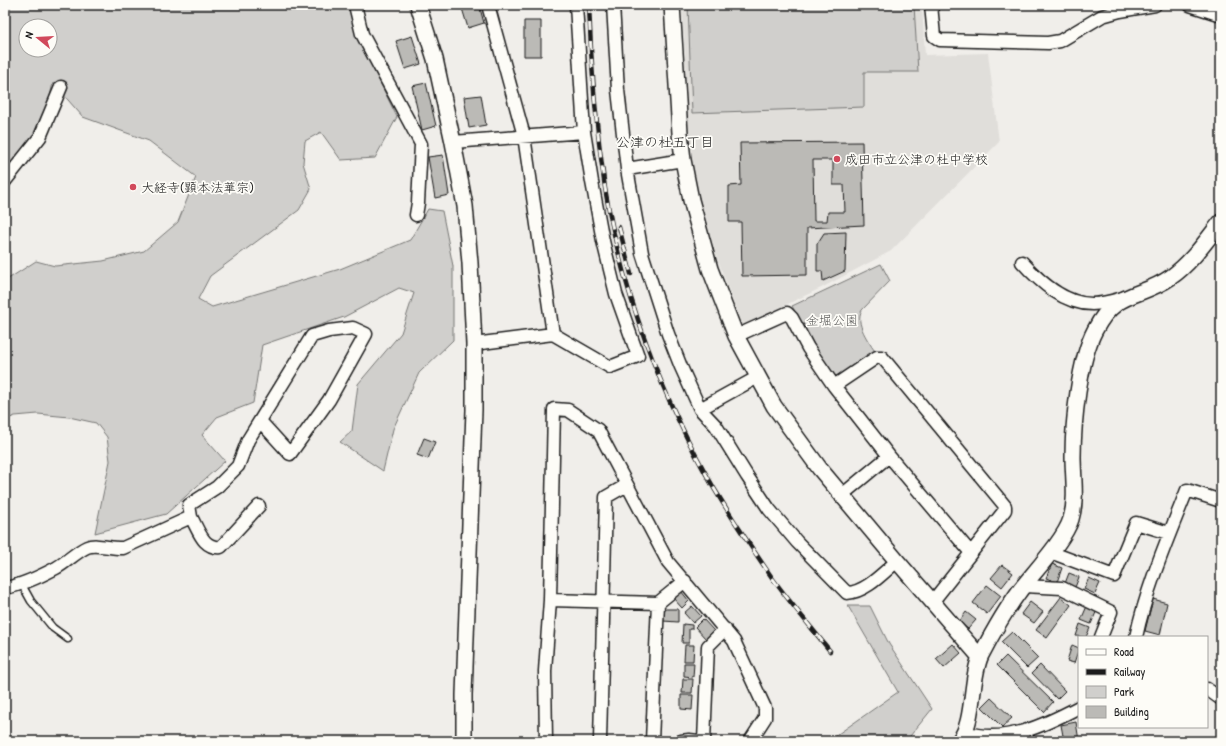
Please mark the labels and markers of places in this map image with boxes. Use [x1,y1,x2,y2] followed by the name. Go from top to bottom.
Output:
[845,150,988,168] place label: 成田市立公津の杜中学校
[832,154,842,164] marker: 成田市立公津の杜中学校
[141,178,254,196] place label: 大経寺(顕本法華宗)
[128,182,138,192] marker: 大経寺(顕本法華宗)

